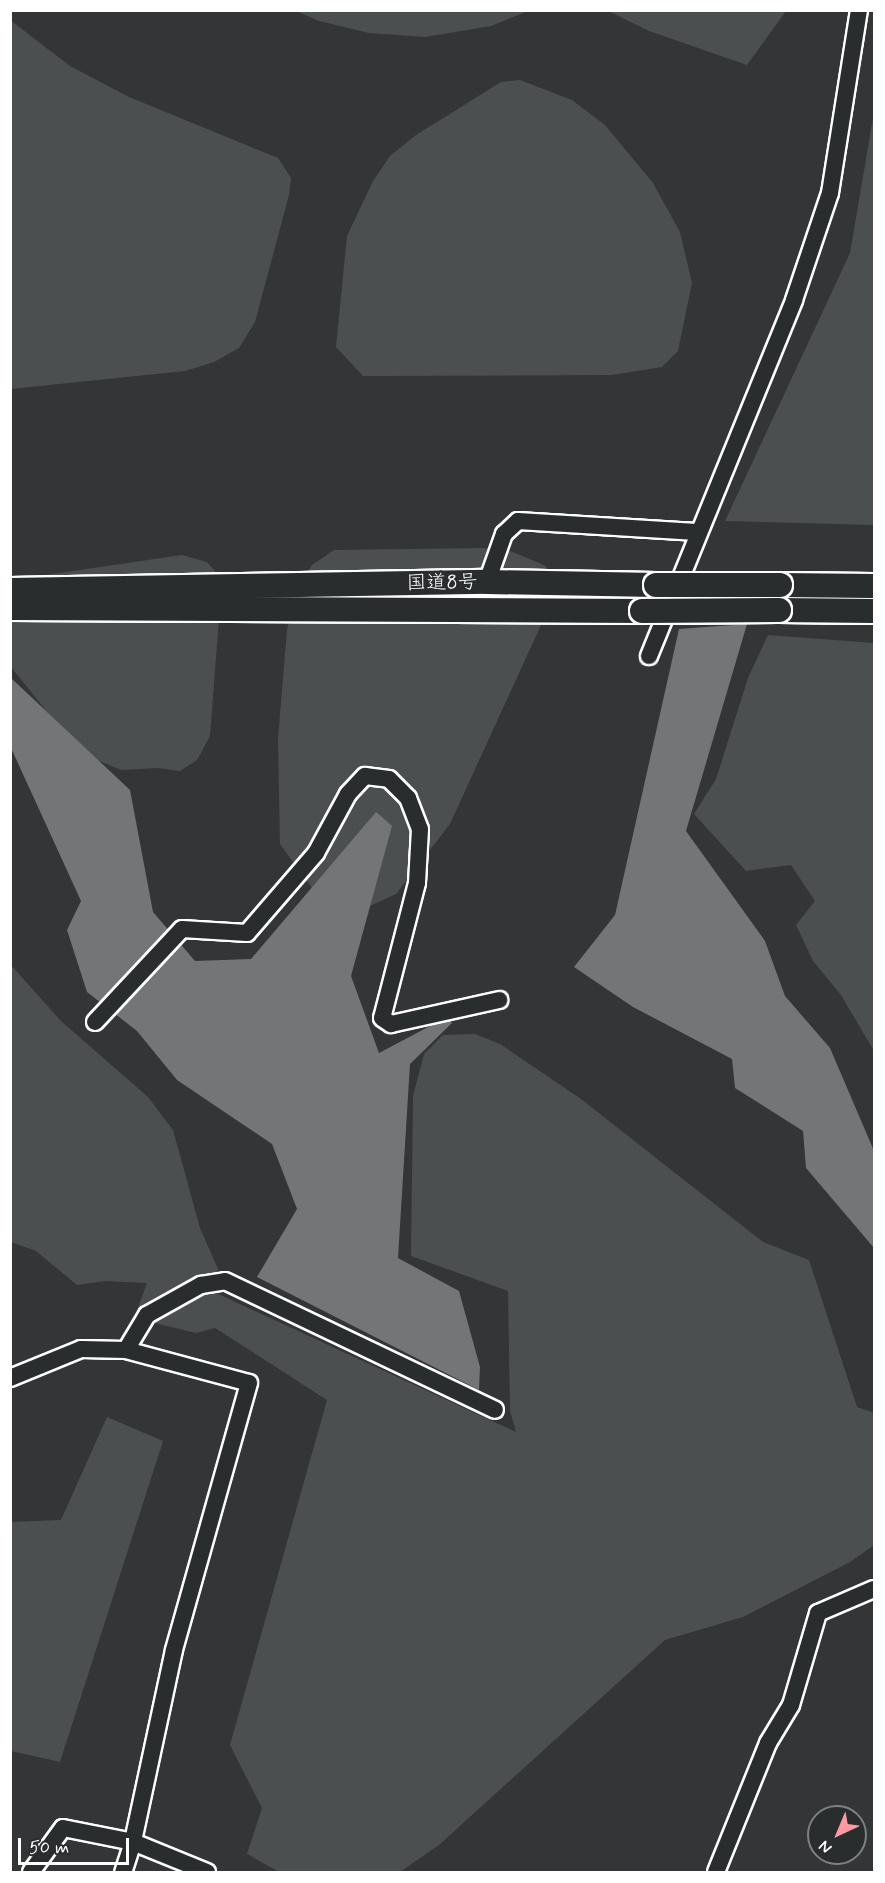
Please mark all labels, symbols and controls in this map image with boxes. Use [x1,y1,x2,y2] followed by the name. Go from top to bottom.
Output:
[406,570,478,596] street label: 国道8号
[807,1805,867,1865] north arrow
[21,1826,132,1864] scale bar
[29,1836,69,1860] text: 50 m
[814,1836,837,1858] text: N

